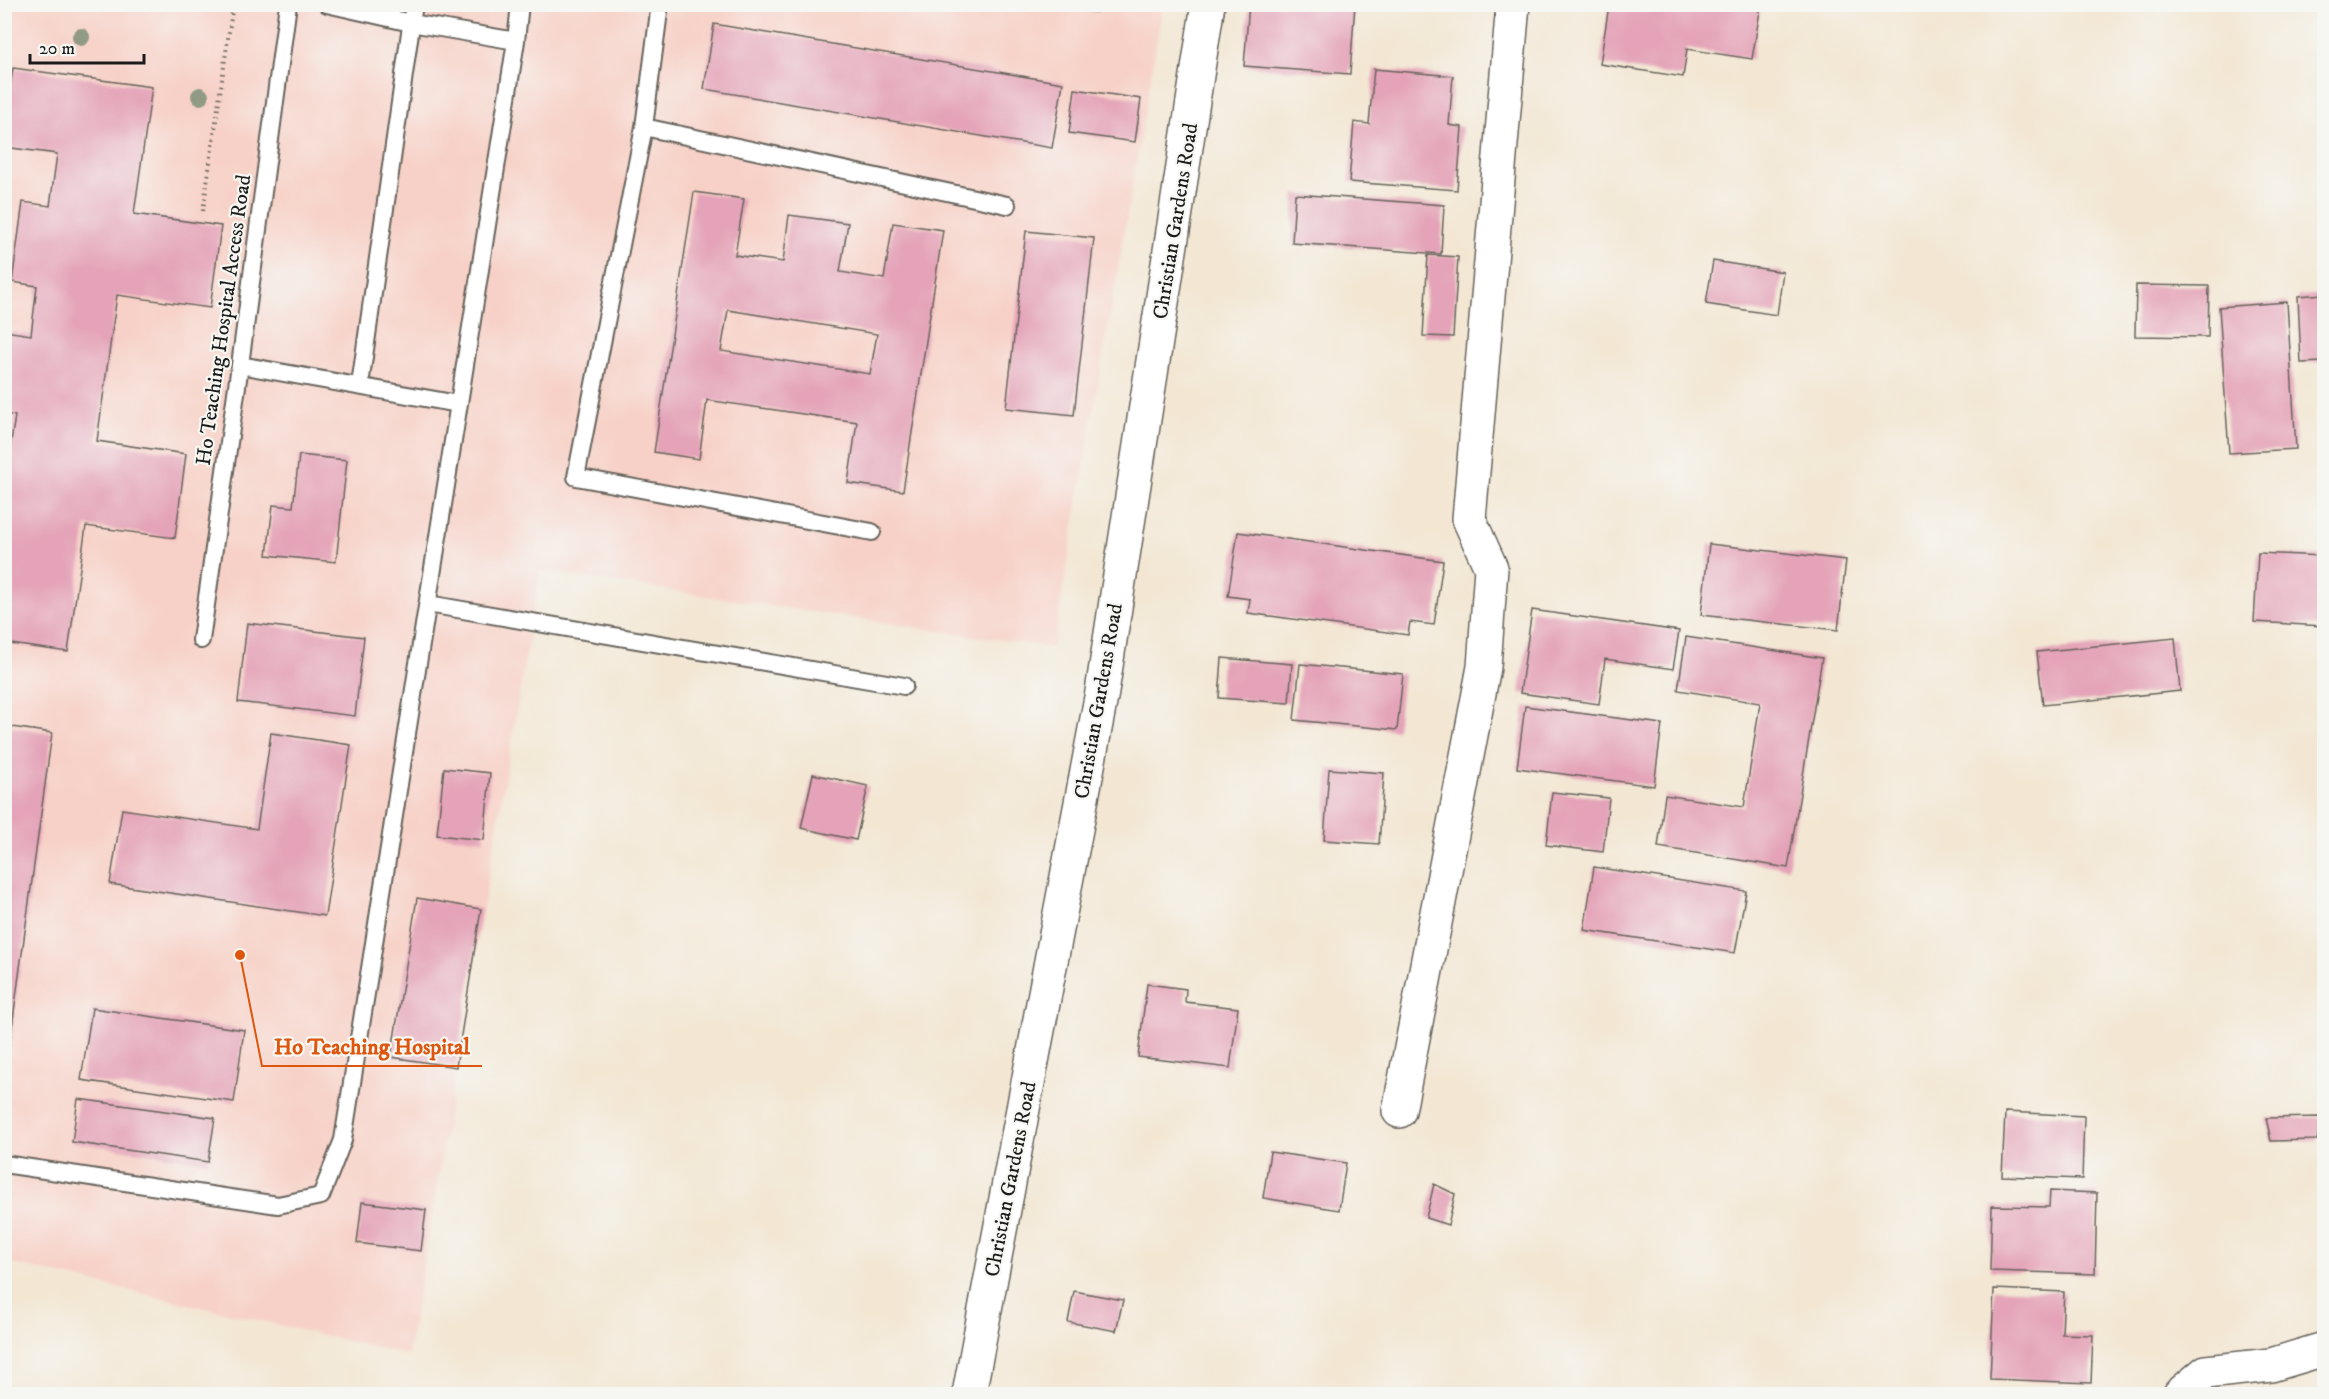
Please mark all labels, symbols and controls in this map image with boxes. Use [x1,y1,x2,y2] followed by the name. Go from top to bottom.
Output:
[30,27,144,65] scale bar
[39,38,75,60] text: 20 m
[1148,121,1204,321] street label: Christian Gardens Road
[191,172,257,467] street label: Ho Teaching Hospital Access Road
[1069,601,1129,801] street label: Christian Gardens Road
[262,1026,482,1066] callout: Ho Teaching Hospital
[274,1034,470,1061] text: Ho Teaching Hospital
[979,1079,1043,1279] street label: Christian Gardens Road

